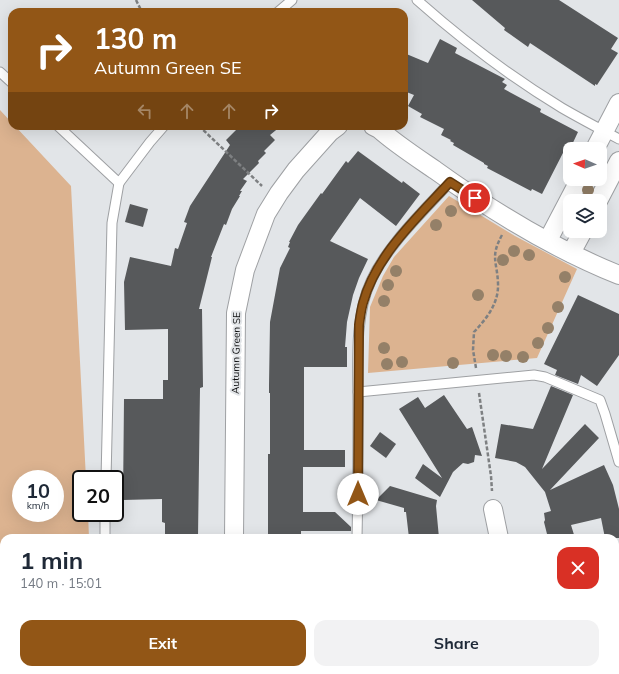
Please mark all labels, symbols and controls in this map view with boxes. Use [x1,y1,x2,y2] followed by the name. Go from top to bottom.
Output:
[94,21,177,56] text: 130 m
[28,24,80,76] icon: right
[94,56,242,79] text: Autumn Green SE
[134,100,156,122] icon: left
[176,100,198,122] icon: ahead
[218,100,240,122] icon: ahead
[260,100,282,122] icon: right
[563,142,607,186] north arrow
[563,142,607,238] map controls
[458,181,492,215] pin
[464,187,486,209] icon: arrive
[563,194,607,238] button: layers
[229,312,243,394] street label: Autumn Green SE
[72,470,124,522] speed limit sign: 20
[337,473,379,515] position arrow
[26,478,50,503] text: 10
[27,499,49,512] text: km/h
[20,545,83,575] text: 1 min
[557,547,599,589] button: close
[20,575,102,591] text: 140 m · 15:01
[20,620,306,666] button: Exit
[314,620,599,666] button: Share

